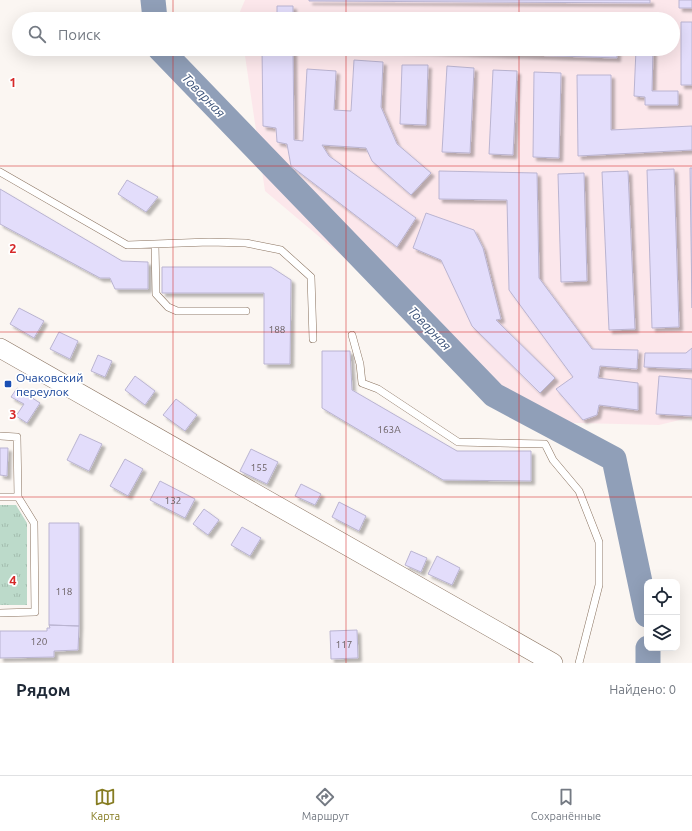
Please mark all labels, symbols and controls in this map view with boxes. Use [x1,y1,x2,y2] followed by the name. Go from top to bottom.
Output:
[12,12,680,56] search box
[26,23,48,45] icon: search
[58,26,101,43] text: Поиск
[180,70,228,120] water label: Товарная
[9,75,17,89] text: 1
[9,241,17,255] text: 2
[406,303,454,353] water label: Товарная
[269,324,286,335] house number: 188
[16,371,83,398] place label: Очаковский переулок
[3,379,13,389] marker: Очаковский переулок
[9,407,17,421] text: 3
[377,424,401,435] house number: 163А
[251,462,267,473] house number: 155
[165,495,181,506] house number: 132
[9,573,17,587] text: 4
[644,579,680,651] map controls
[644,579,680,615] button: locate
[56,586,73,597] house number: 118
[644,615,680,651] button: layers
[31,636,48,647] house number: 120
[336,639,352,650] house number: 117
[16,680,71,699] text: Рядом
[609,682,676,696] text: Найдено: 0
[91,786,120,822] tab: Карта
[302,786,349,822] tab: Маршрут
[531,786,601,822] tab: Сохранённые

